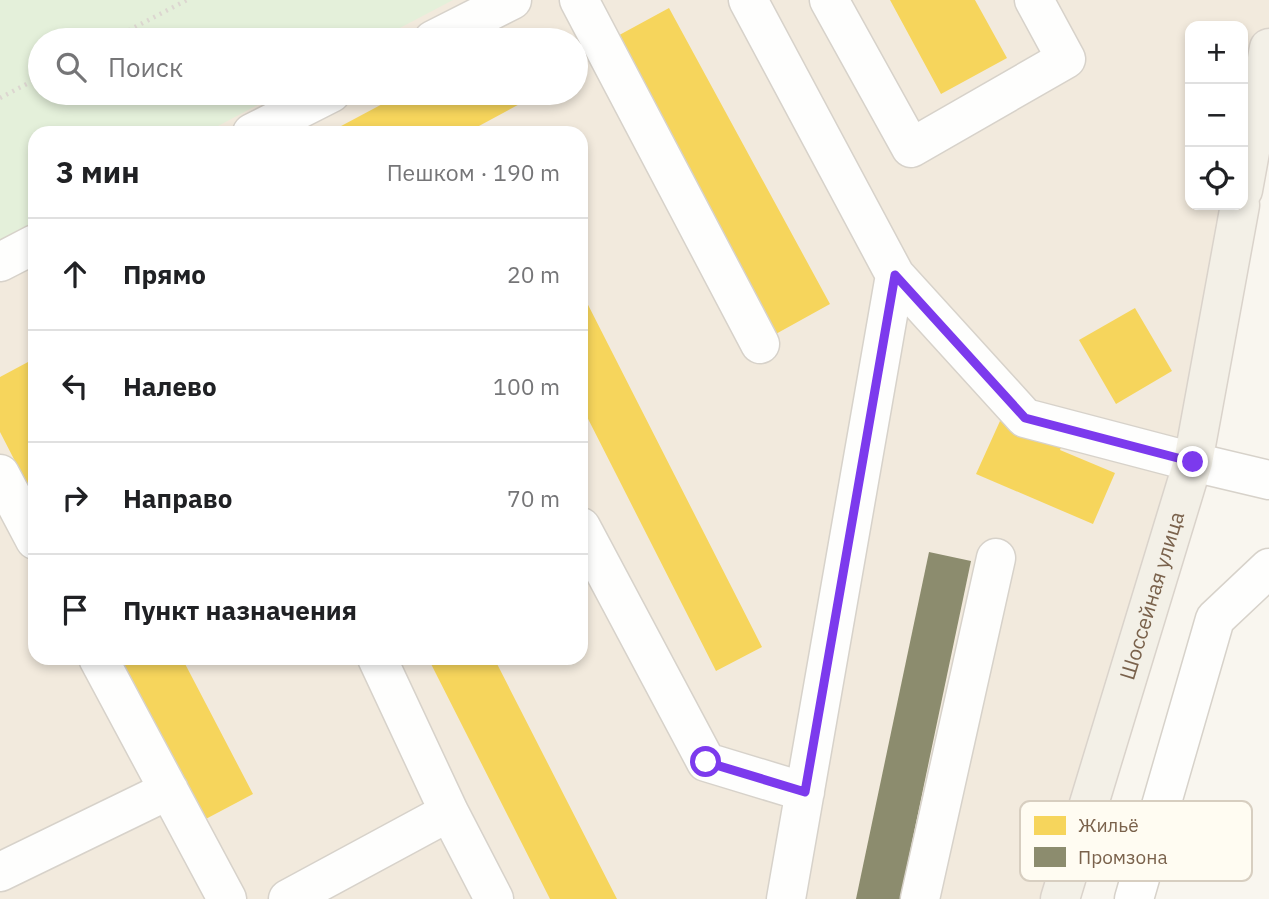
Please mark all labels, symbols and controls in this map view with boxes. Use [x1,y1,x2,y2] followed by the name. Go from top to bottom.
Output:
[1185,21,1248,210] map controls
[1185,21,1248,84] button: +
[28,28,588,105] search box
[52,48,90,86] icon: search
[108,50,183,84] text: Поиск
[1185,84,1248,147] button: −
[1185,147,1248,210] button: locate
[56,152,140,191] text: 3 мин
[387,157,560,187] text: Пешком · 190 m
[56,255,94,293] icon: ahead
[123,257,206,291] text: Прямо
[507,259,560,289] text: 20 m
[56,367,94,405] icon: left
[123,369,217,403] text: Налево
[493,371,560,401] text: 100 m
[1177,446,1208,477] route end
[56,479,94,517] icon: right
[123,481,232,515] text: Направо
[507,483,560,513] text: 70 m
[1113,508,1190,683] street label: Шоссейная улица
[56,591,94,629] icon: arrive
[123,593,357,627] text: Пункт назначения
[690,746,721,777] route start
[1020,801,1252,881] legend
[1078,813,1139,837] text: Жильё
[1078,845,1168,869] text: Промзона

